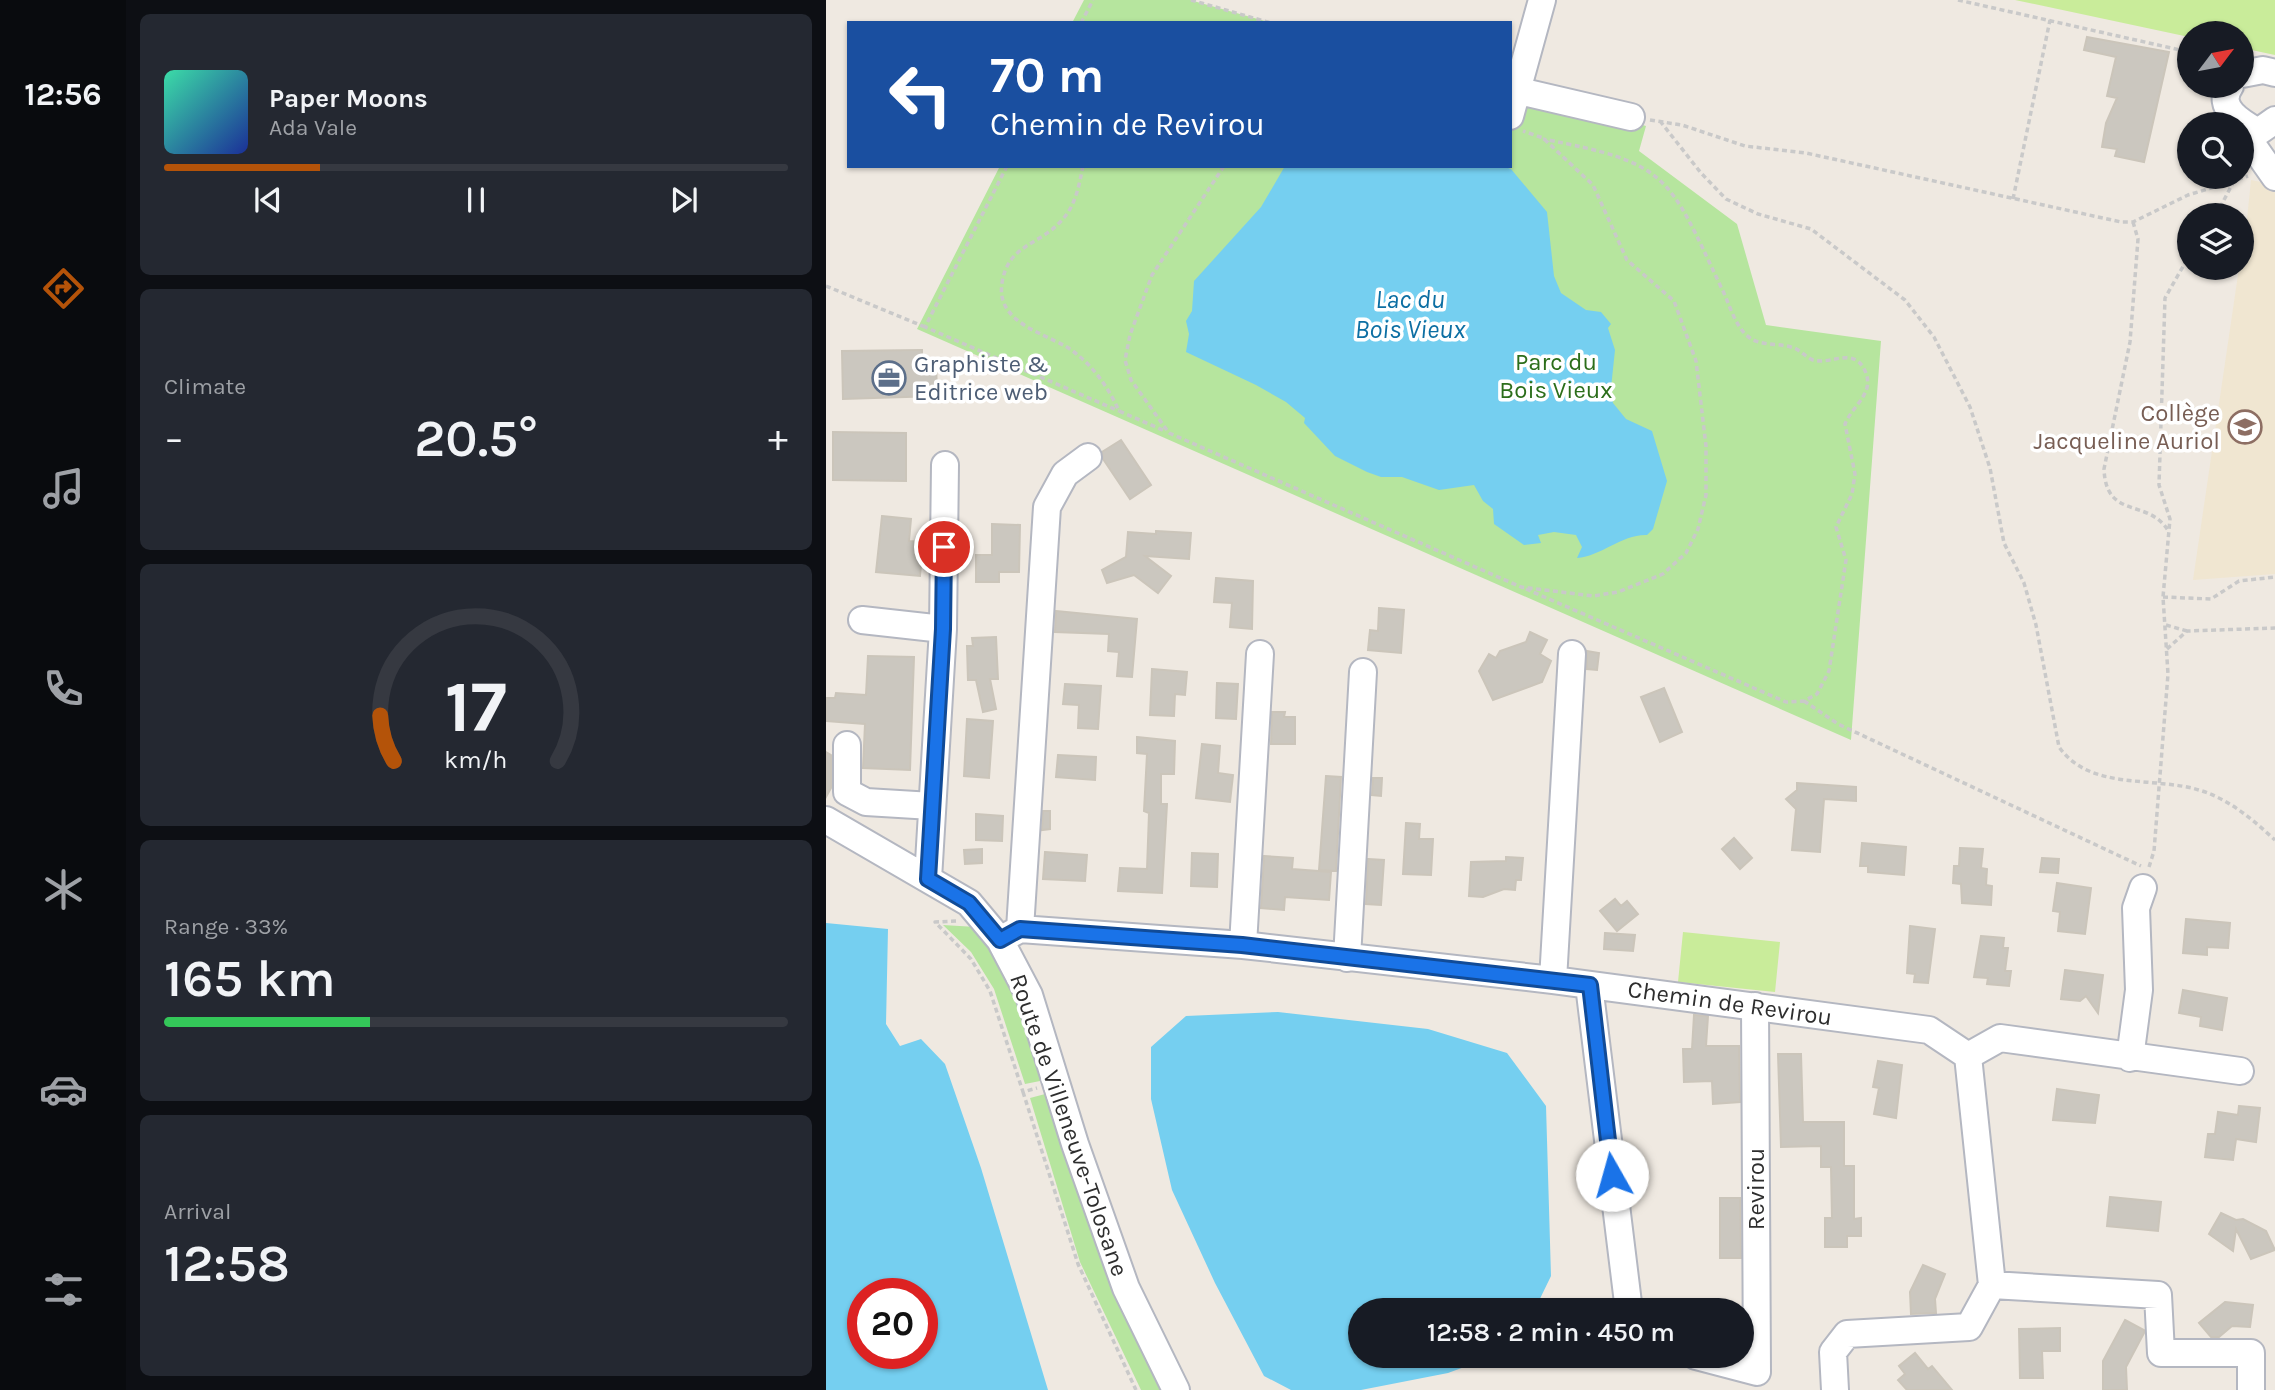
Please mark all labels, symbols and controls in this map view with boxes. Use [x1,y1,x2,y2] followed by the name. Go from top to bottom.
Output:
[2177,21,2254,98] north arrow
[2177,21,2254,280] map controls
[990,47,1104,104] text: 70 m
[875,49,966,140] icon: left
[24,76,102,113] text: 12:56
[269,83,428,114] text: Paper Moons
[990,106,1265,143] text: Chemin de Revirou
[2177,112,2254,189] button: search
[269,114,357,141] text: Ada Vale
[249,181,287,219] icon: previous
[457,181,495,219] icon: pause
[665,181,703,219] icon: next
[2177,203,2254,280] button: layers
[39,264,88,313] icon: directions
[1355,284,1466,345] water label: Lac du Bois Vieux
[1499,348,1613,404] park label: Parc du Bois Vieux
[914,350,1049,406] place label: Graphiste & Editrice web
[870,359,908,397] office icon: Graphiste & Editrice web
[164,373,246,400] text: Climate
[2033,399,2220,455] place label: Collège Jacqueline Auriol
[414,408,538,469] text: 20.5°
[2226,408,2264,446] school or university icon: Collège Jacqueline Auriol
[164,416,184,461] text: −
[768,416,788,461] text: +
[39,464,88,513] icon: music
[914,517,974,577] pin
[925,528,963,566] icon: arrive
[39,664,88,713] icon: phone
[445,664,507,749] text: 17
[444,745,508,774] text: km/h
[39,865,88,914] icon: climate
[164,913,288,940] text: Range · 33%
[164,948,336,1009] text: 165 km
[1004,970,1134,1280] street label: Route de Villeneuve-Tolosane
[1626,975,1834,1031] street label: Chemin de Revirou
[39,1065,88,1114] icon: car
[1575,1138,1649,1212] position arrow
[1742,1148,1770,1230] street label: Revirou
[164,1198,231,1225] text: Arrival
[164,1233,290,1294] text: 12:58
[39,1265,88,1314] icon: filters
[847,1278,938,1369] speed limit sign: 20
[1427,1317,1675,1348] text: 12:58 · 2 min · 450 m

